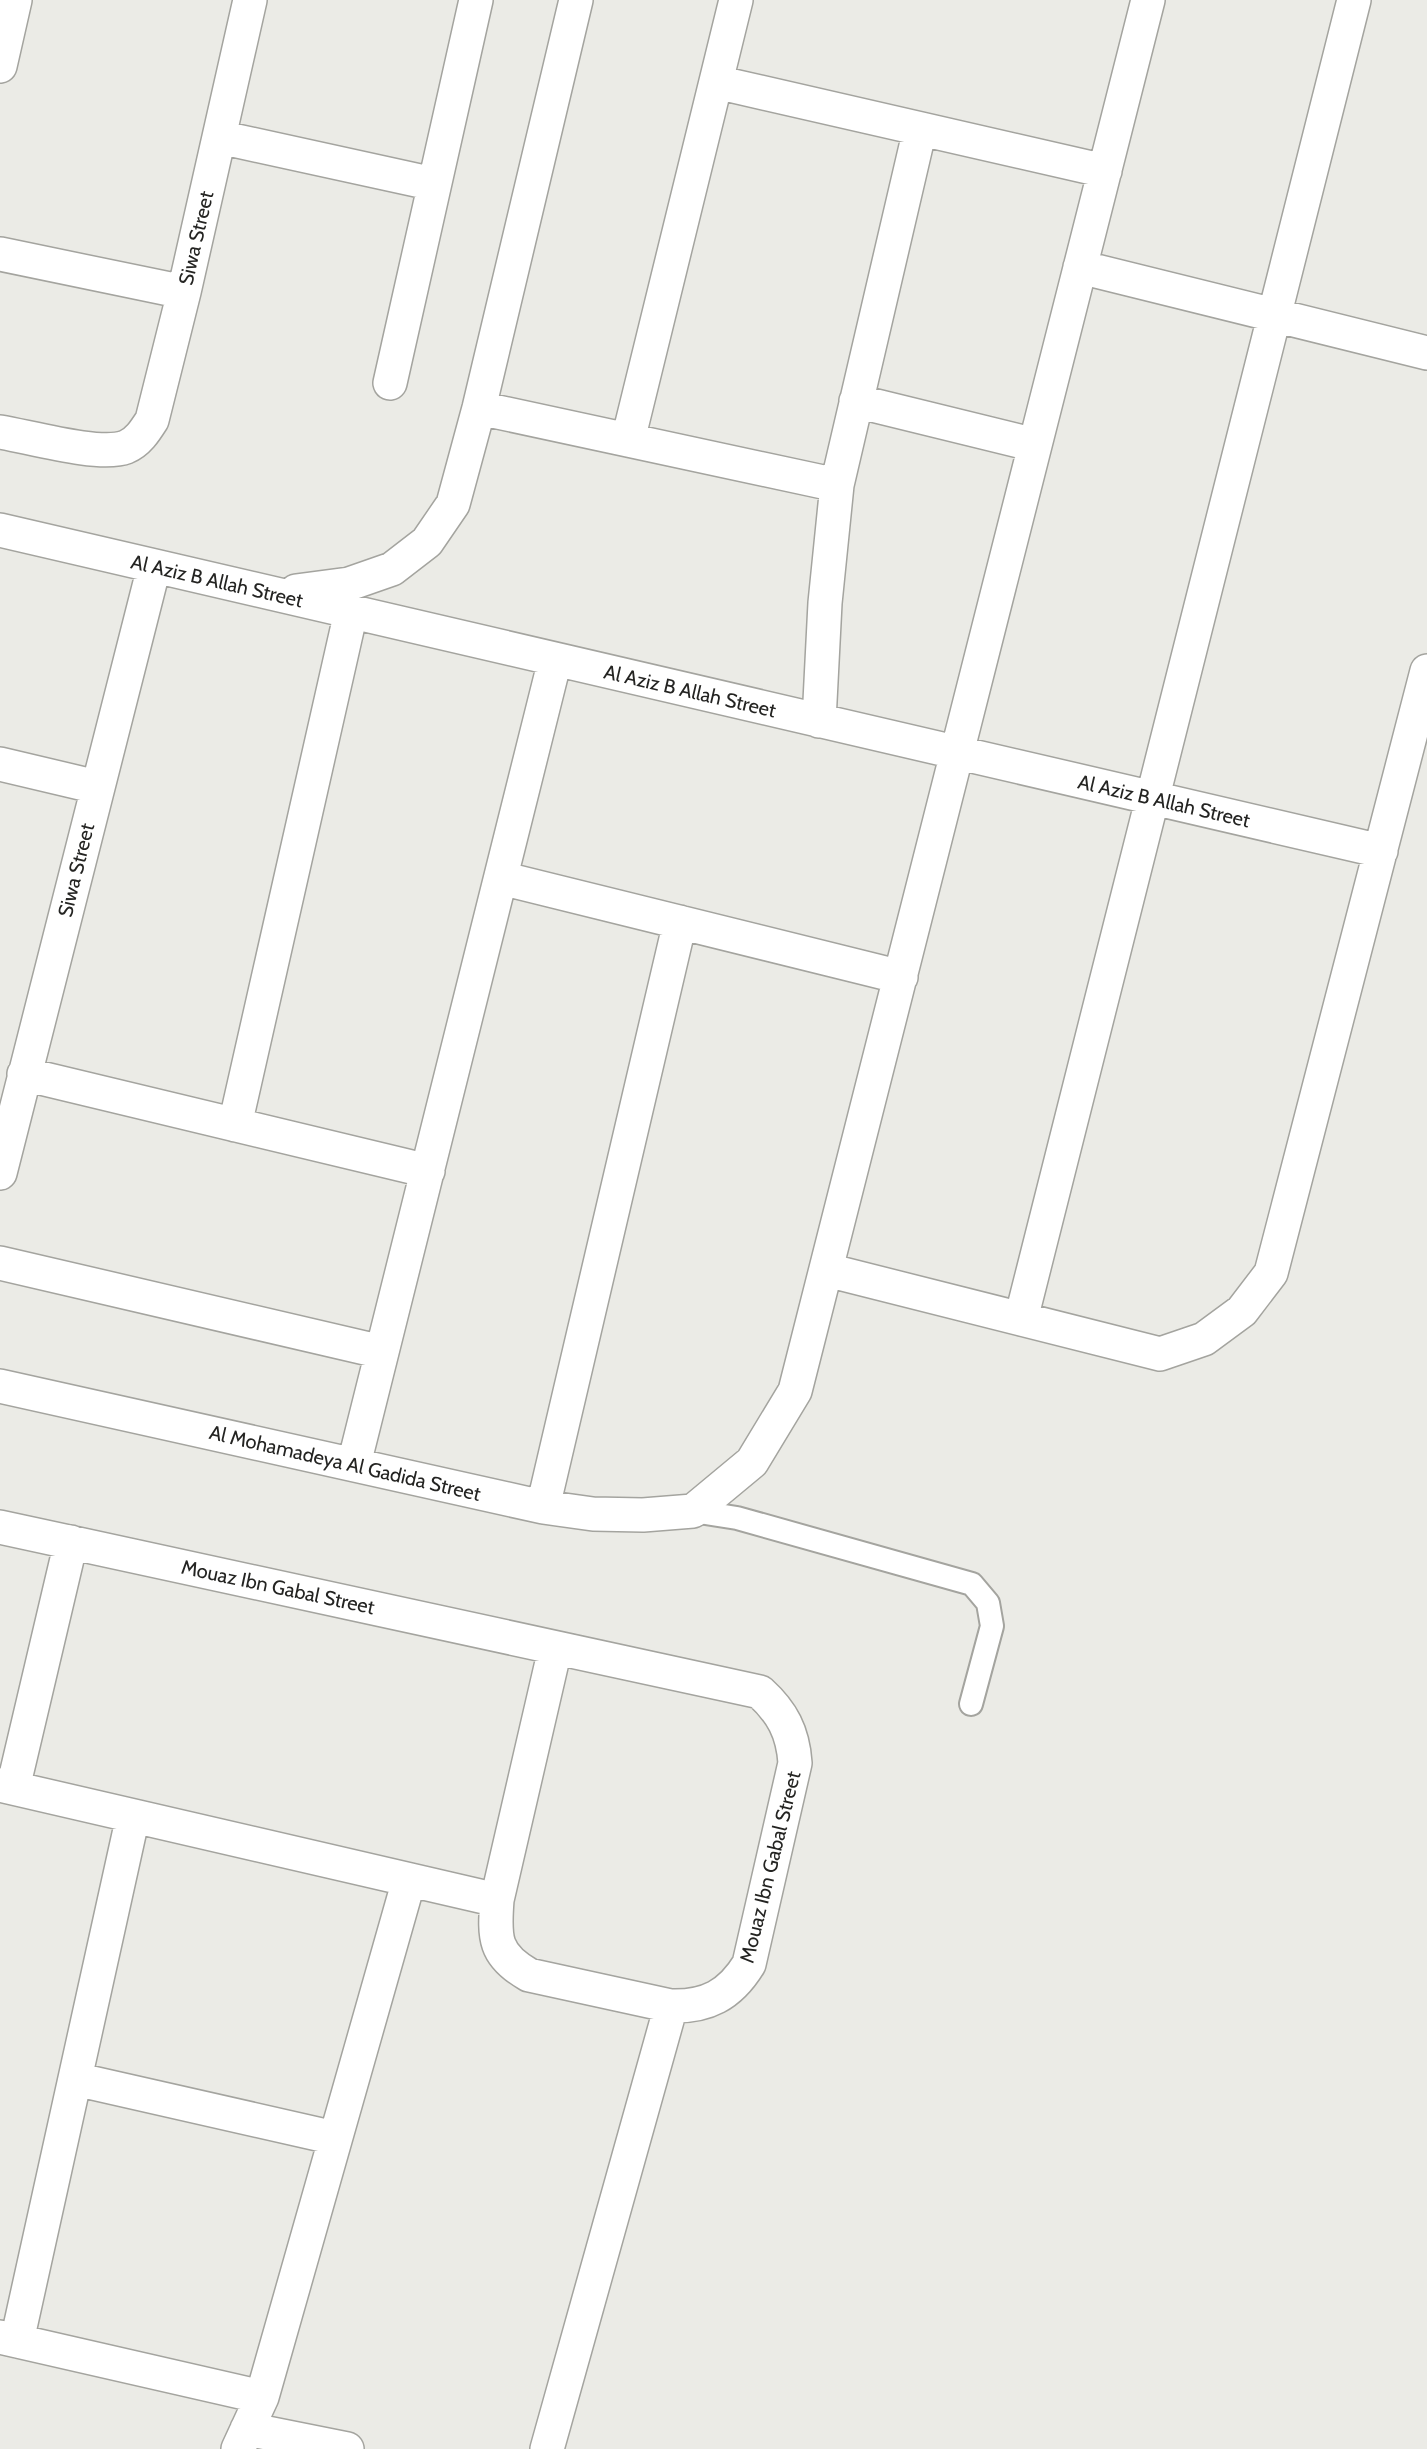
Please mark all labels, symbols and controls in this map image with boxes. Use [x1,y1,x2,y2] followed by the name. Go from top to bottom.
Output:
[174,188,219,287] street label: Siwa Street
[129,550,306,613] street label: Al Aziz B Allah Street
[602,660,779,723] street label: Al Aziz B Allah Street
[1076,770,1253,833] street label: Al Aziz B Allah Street
[53,820,99,919] street label: Siwa Street
[207,1420,483,1506] street label: Al Mohamadeya Al Gadida Street
[179,1555,377,1619] street label: Mouaz Ibn Gabal Street
[735,1768,806,1966] street label: Mouaz Ibn Gabal Street

